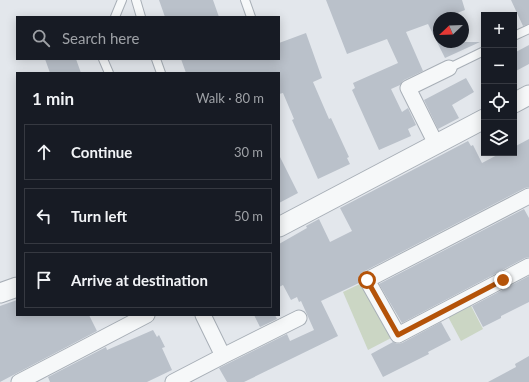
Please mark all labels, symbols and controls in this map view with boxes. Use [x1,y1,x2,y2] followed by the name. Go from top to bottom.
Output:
[433,12,469,48] north arrow
[481,12,517,156] map controls
[481,12,517,48] button: +
[16,16,280,60] search box
[30,27,52,49] icon: search
[62,29,139,47] text: Search here
[481,48,517,84] button: −
[481,84,517,120] button: locate
[32,88,74,109] text: 1 min
[196,90,264,106] text: Walk · 80 m
[481,120,517,156] button: layers
[33,141,55,163] icon: ahead
[71,143,132,161] text: Continue
[234,144,263,160] text: 30 m
[33,205,55,227] icon: left
[71,207,127,225] text: Turn left
[234,208,263,224] text: 50 m
[33,269,55,291] icon: arrive
[71,271,208,289] text: Arrive at destination
[358,271,376,289] route start
[494,271,512,289] route end

